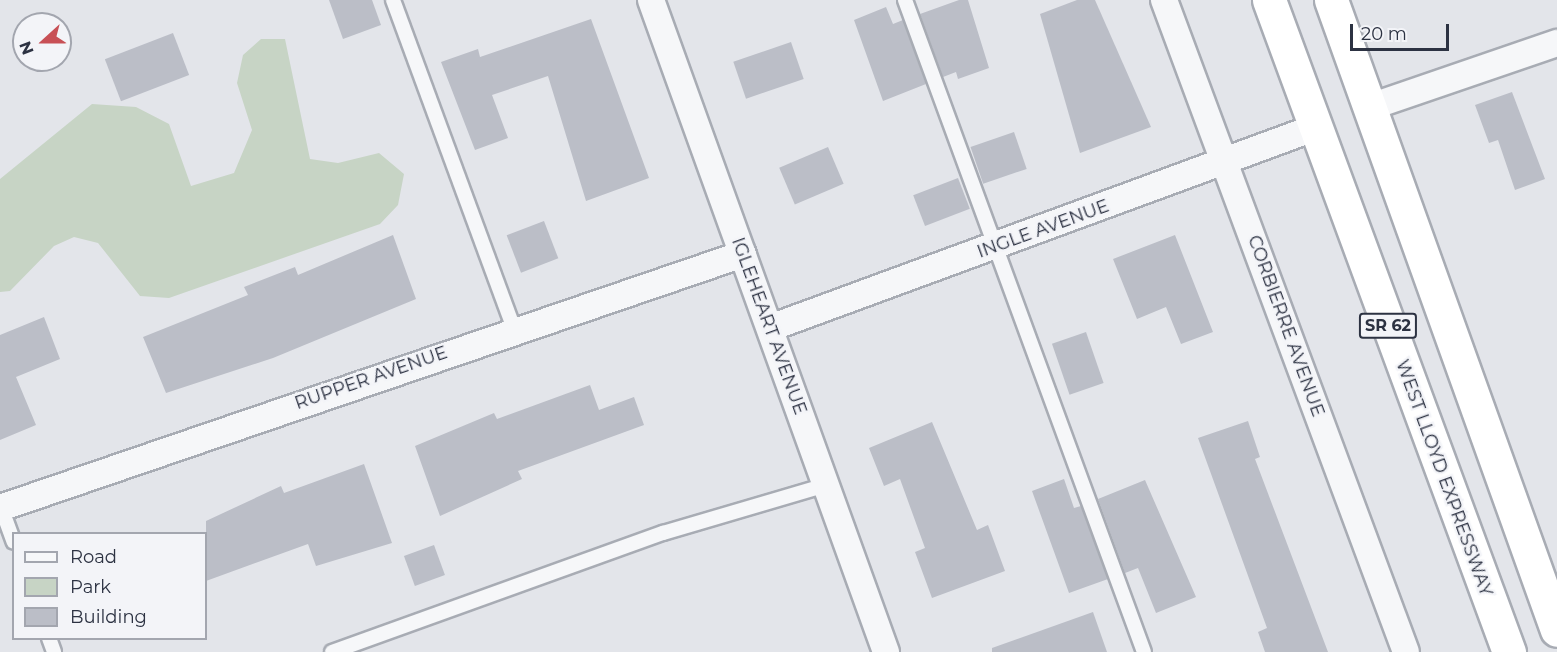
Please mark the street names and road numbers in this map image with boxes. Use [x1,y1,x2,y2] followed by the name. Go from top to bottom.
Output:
[974,195,1112,263] street label: INGLE AVENUE
[1243,232,1329,420] street label: CORBIERRE AVENUE
[727,234,811,418] street label: IGLEHEART AVENUE
[1358,313,1418,339] road number: SR 62
[292,342,450,414] street label: RUPPER AVENUE
[1391,357,1497,599] street label: WEST LLOYD EXPRESSWAY

